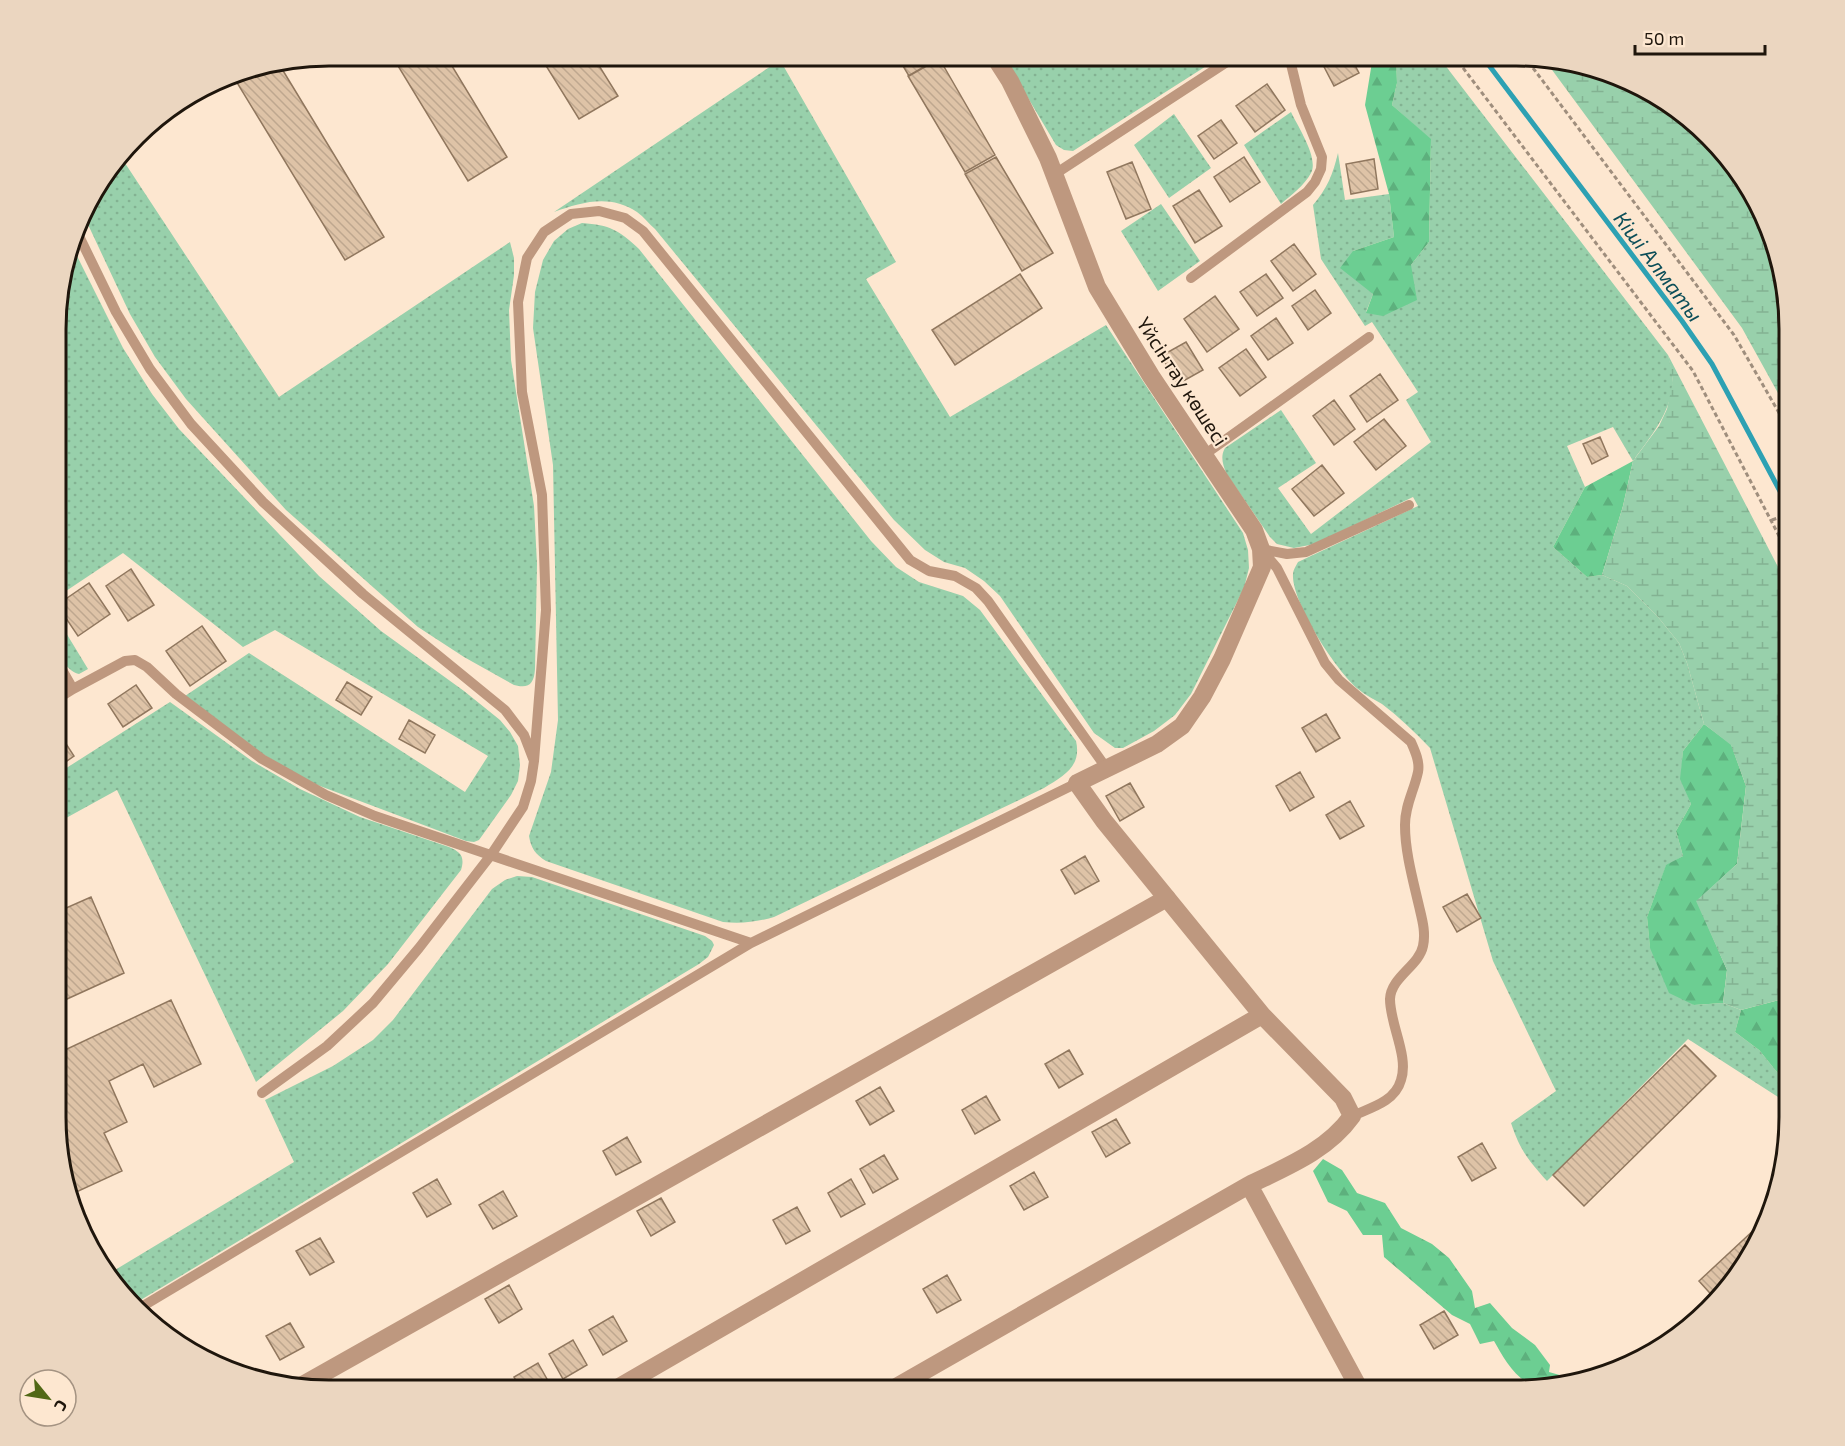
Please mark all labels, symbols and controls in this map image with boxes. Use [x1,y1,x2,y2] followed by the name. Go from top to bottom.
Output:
[1635,18,1766,56] scale bar
[1644,27,1684,49] text: 50 m
[1609,206,1709,326] water label: Кіші Алматы
[1132,312,1234,451] street label: Үйсінтау көшесі
[18,1368,78,1428] north arrow
[51,1397,72,1415] text: С

